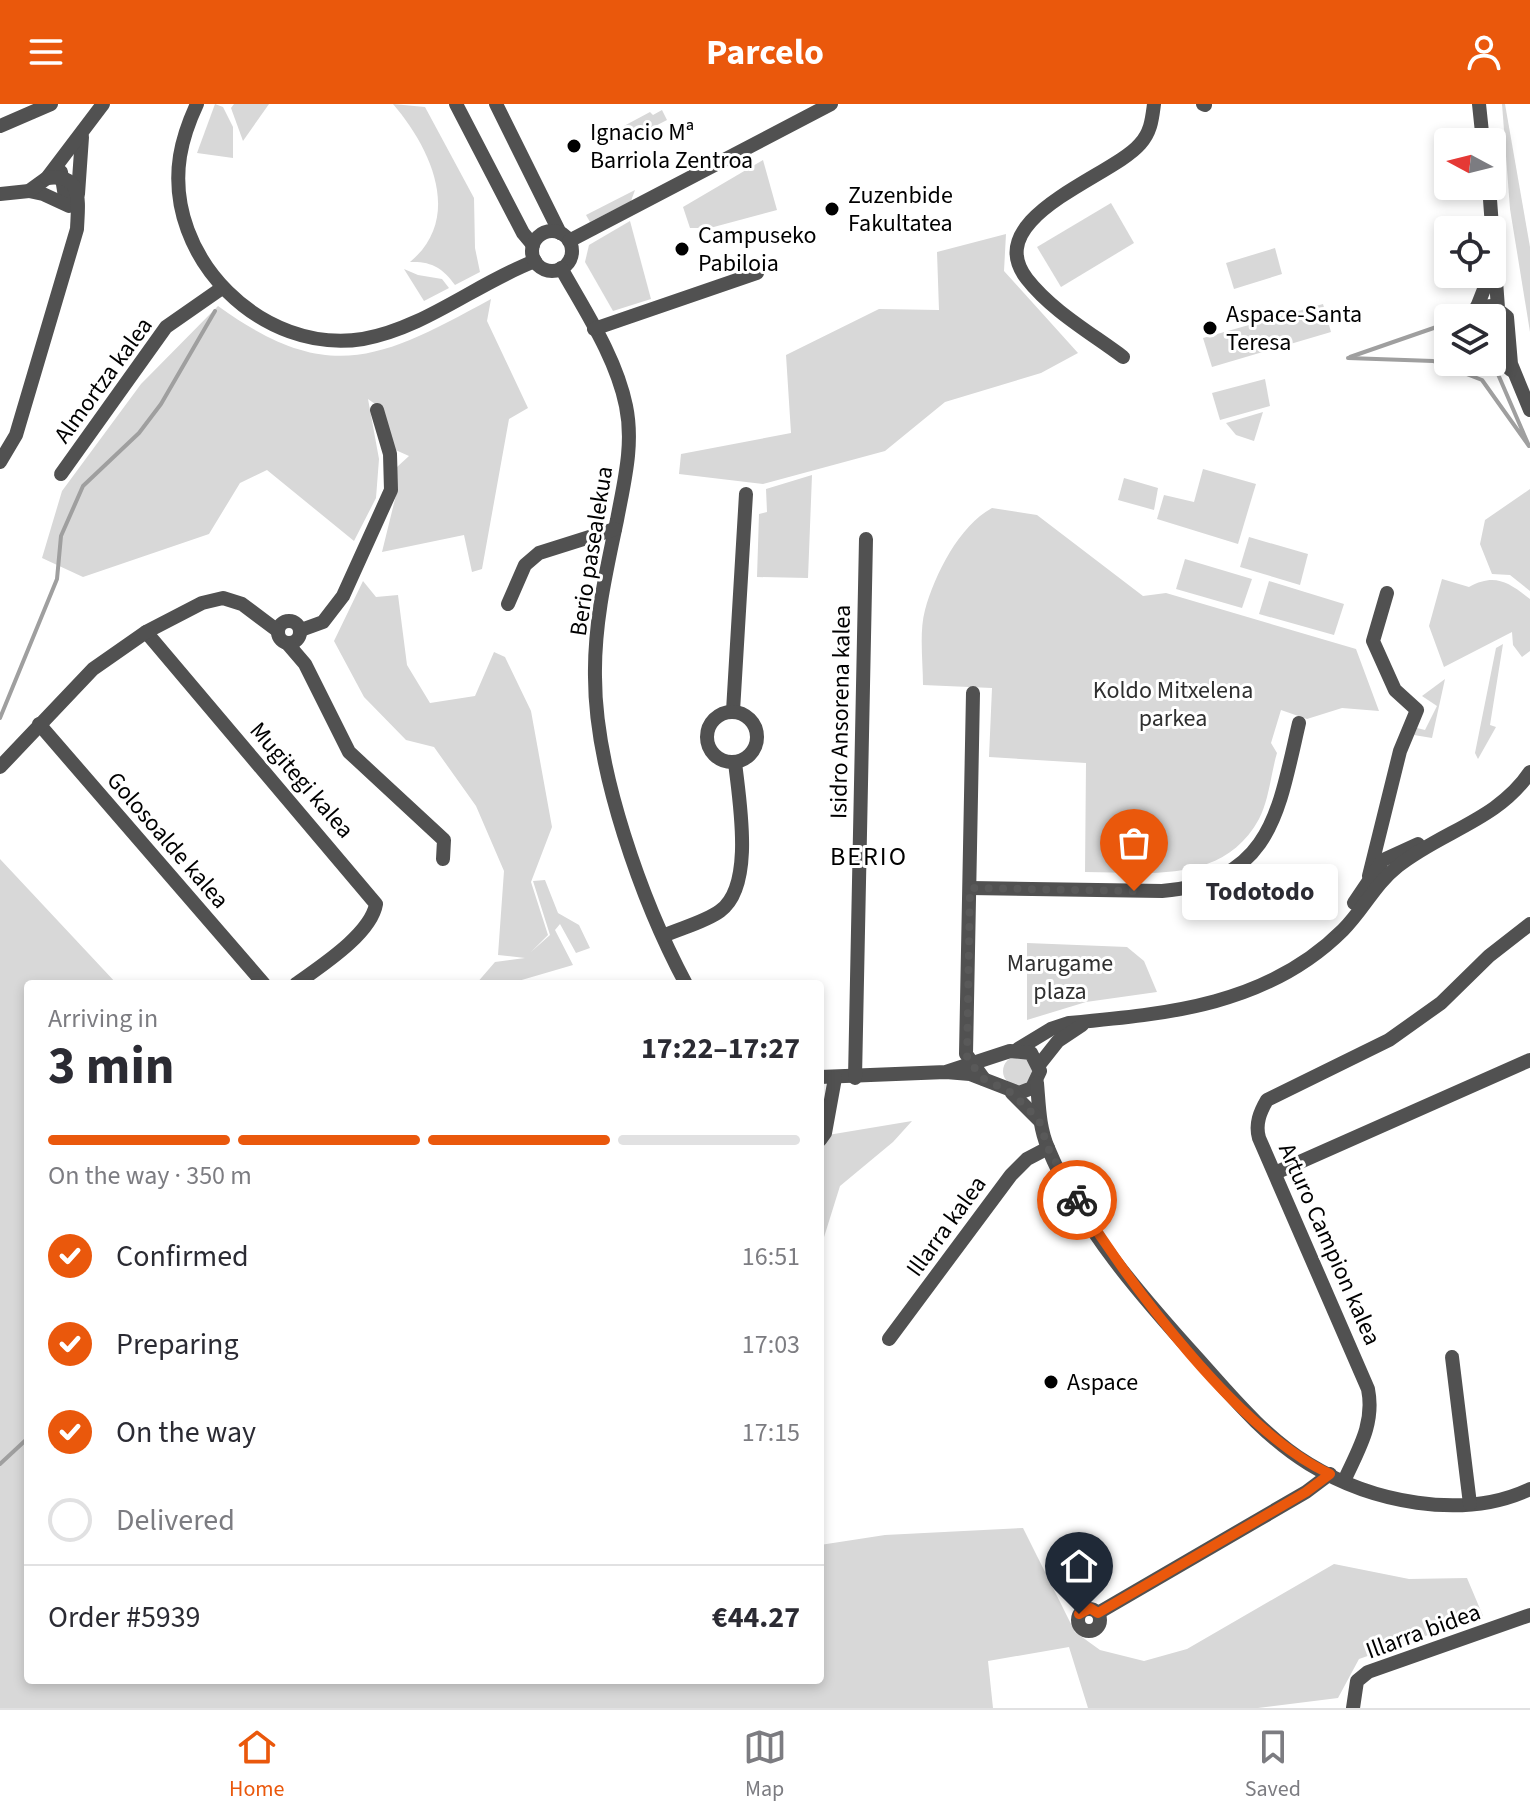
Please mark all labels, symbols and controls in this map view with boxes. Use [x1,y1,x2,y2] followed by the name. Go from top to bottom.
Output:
[706,27,824,78] text: Parcelo
[24,30,68,74] icon: menu
[1462,30,1506,74] icon: person
[590,115,753,178] place label: Ignacio Mª Barriola Zentroa
[1434,128,1506,200] north arrow
[1434,128,1506,376] map controls
[565,137,583,155] marker: Ignacio Mª Barriola Zentroa
[848,178,953,241] place label: Zuzenbide Fakultatea
[823,200,841,218] marker: Zuzenbide Fakultatea
[1434,216,1506,288] button: locate
[698,218,817,281] place label: Campuseko Pabiloia
[673,240,691,258] marker: Campuseko Pabiloia
[1226,297,1362,360] place label: Aspace-Santa Teresa
[1434,304,1506,376] button: layers
[46,310,161,451] street label: Almortza kalea
[1201,319,1219,337] marker: Aspace-Santa Teresa
[561,464,622,639] street label: Berio pasealekua
[821,605,860,819] street label: Isidro Ansorena kalea
[1093,673,1253,736] park label: Koldo Mitxelena parkea
[241,714,362,846] street label: Mugitegi kalea
[98,764,237,916] street label: Golosoalde kalea
[1100,809,1168,891] pin
[1112,821,1156,865] icon: bag
[830,838,908,875] district label: BERIO
[1182,863,1338,919] callout: Todotodo
[1206,873,1314,910] text: Todotodo
[1007,946,1113,1009] park label: Marugame plaza
[48,1000,158,1037] text: Arriving in
[641,1027,800,1070] text: 17:22–17:27
[48,1030,175,1104] text: 3 min
[1269,1138,1390,1351] street label: Arturo Campion kalea
[48,1157,252,1194] text: On the way · 350 m
[1037,1160,1117,1240] courier
[898,1169,995,1284] street label: Illarra kalea
[1055,1178,1099,1222] icon: bike
[48,1234,92,1278] icon: check
[116,1235,249,1278] text: Confirmed
[742,1238,800,1275] text: 16:51
[48,1322,92,1366] icon: check
[116,1323,239,1366] text: Preparing
[742,1326,800,1363] text: 17:03
[1067,1365,1138,1400] place label: Aspace
[1042,1373,1060,1391] marker: Aspace
[48,1410,92,1454] icon: check
[116,1411,256,1454] text: On the way
[742,1414,800,1451] text: 17:15
[116,1499,235,1542] text: Delivered
[1045,1532,1113,1614] pin
[1057,1544,1101,1588] icon: home
[1361,1595,1485,1668] street label: Illarra bidea
[48,1596,201,1639] text: Order #5939
[712,1596,800,1639] text: €44.27
[229,1725,284,1805] tab: Home
[743,1725,787,1805] tab: Map
[1245,1725,1301,1805] tab: Saved

